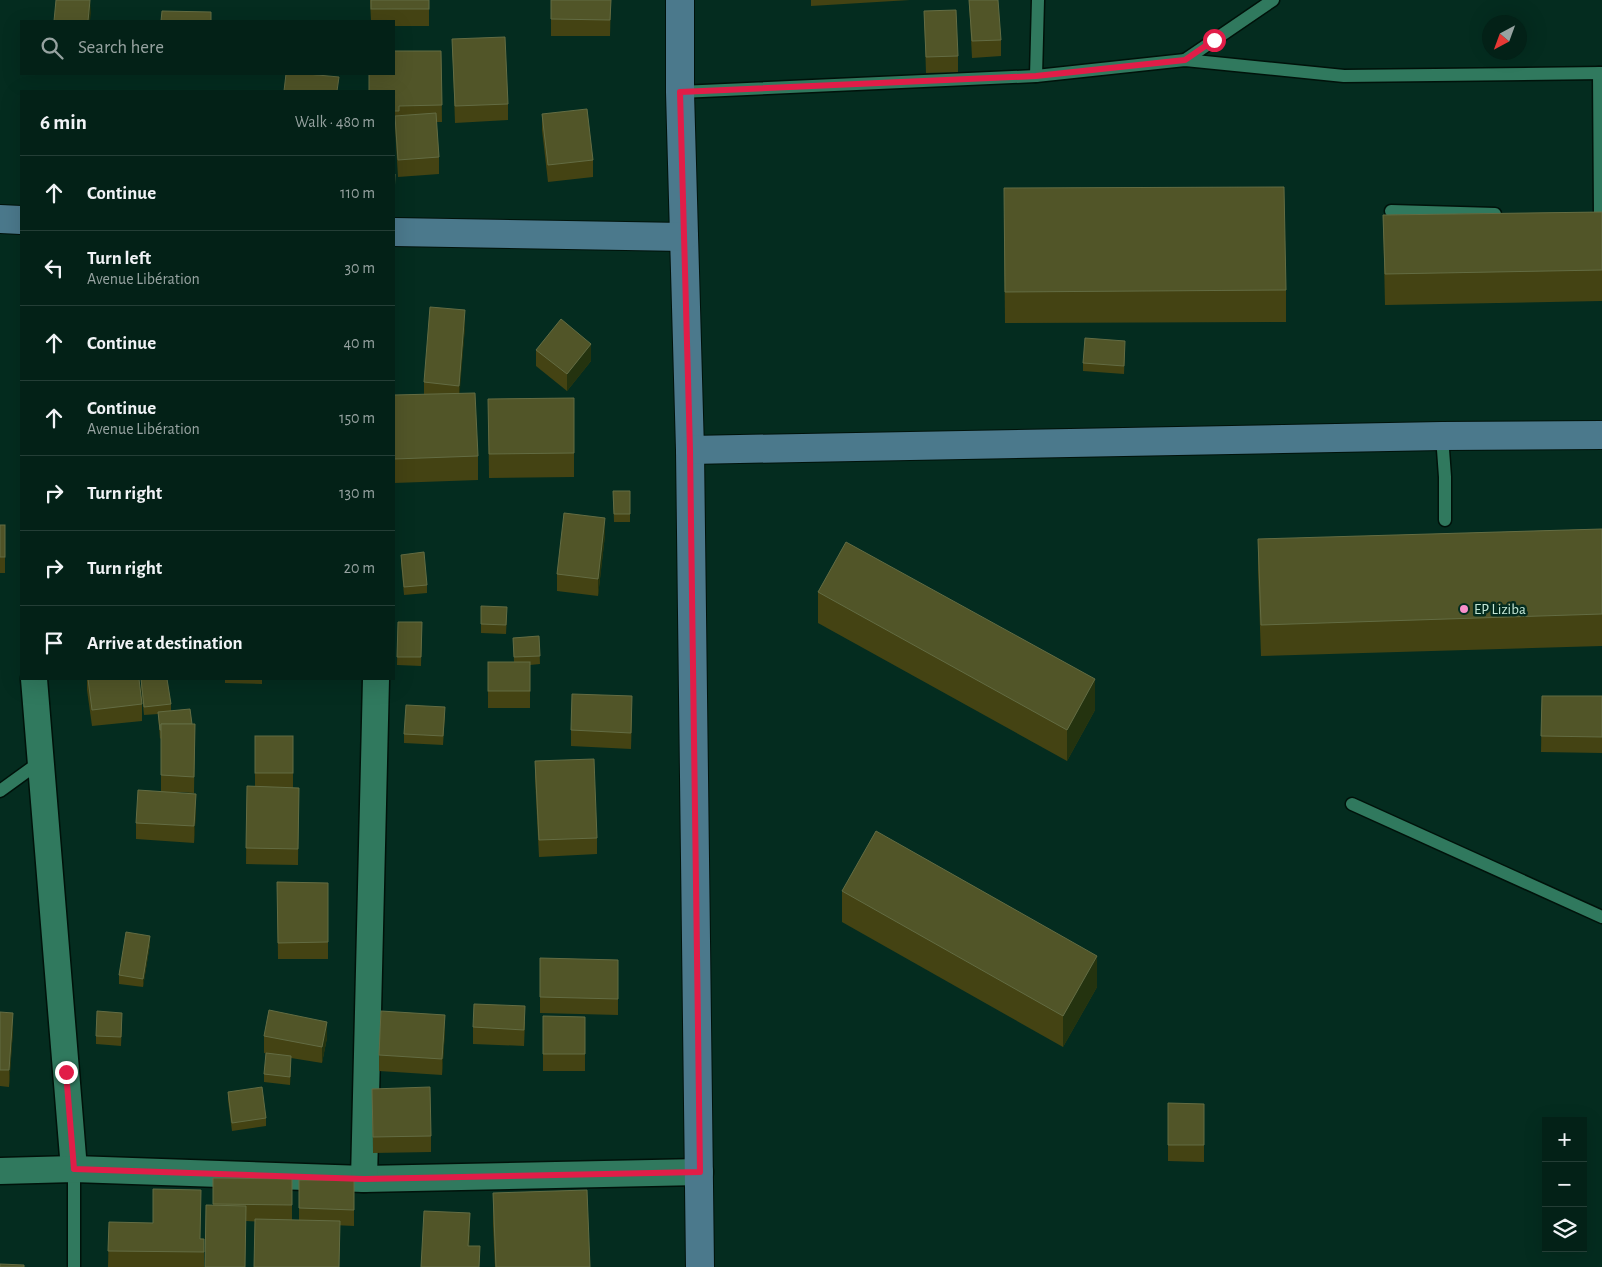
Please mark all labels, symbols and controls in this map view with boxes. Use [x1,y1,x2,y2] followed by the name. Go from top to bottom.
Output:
[1482,15,1527,60] north arrow
[20,20,395,75] search box
[1203,29,1226,52] route start
[38,34,66,62] icon: search
[78,38,164,57] text: Search here
[40,112,87,133] text: 6 min
[295,114,375,130] text: Walk · 480 m
[40,179,68,207] icon: ahead
[87,184,156,203] text: Continue
[340,185,375,201] text: 110 m
[87,249,151,268] text: Turn left
[40,254,68,282] icon: left
[345,260,375,276] text: 30 m
[87,271,200,287] text: Avenue Libération
[40,329,68,357] icon: ahead
[87,334,156,353] text: Continue
[343,335,375,351] text: 40 m
[87,399,156,418] text: Continue
[40,404,68,432] icon: ahead
[339,410,375,426] text: 150 m
[87,421,200,437] text: Avenue Libération
[40,479,68,507] icon: right
[87,484,162,503] text: Turn right
[339,485,375,501] text: 130 m
[40,554,68,582] icon: right
[87,559,162,578] text: Turn right
[344,560,375,576] text: 20 m
[1474,602,1526,617] place label: EP Liziba
[1458,603,1470,615] marker: EP Liziba
[40,629,68,657] icon: arrive
[87,634,243,653] text: Arrive at destination
[55,1061,78,1084] route end
[1542,1117,1587,1252] map controls
[1542,1117,1587,1162] button: +
[1542,1162,1587,1207] button: −
[1542,1207,1587,1252] button: layers

